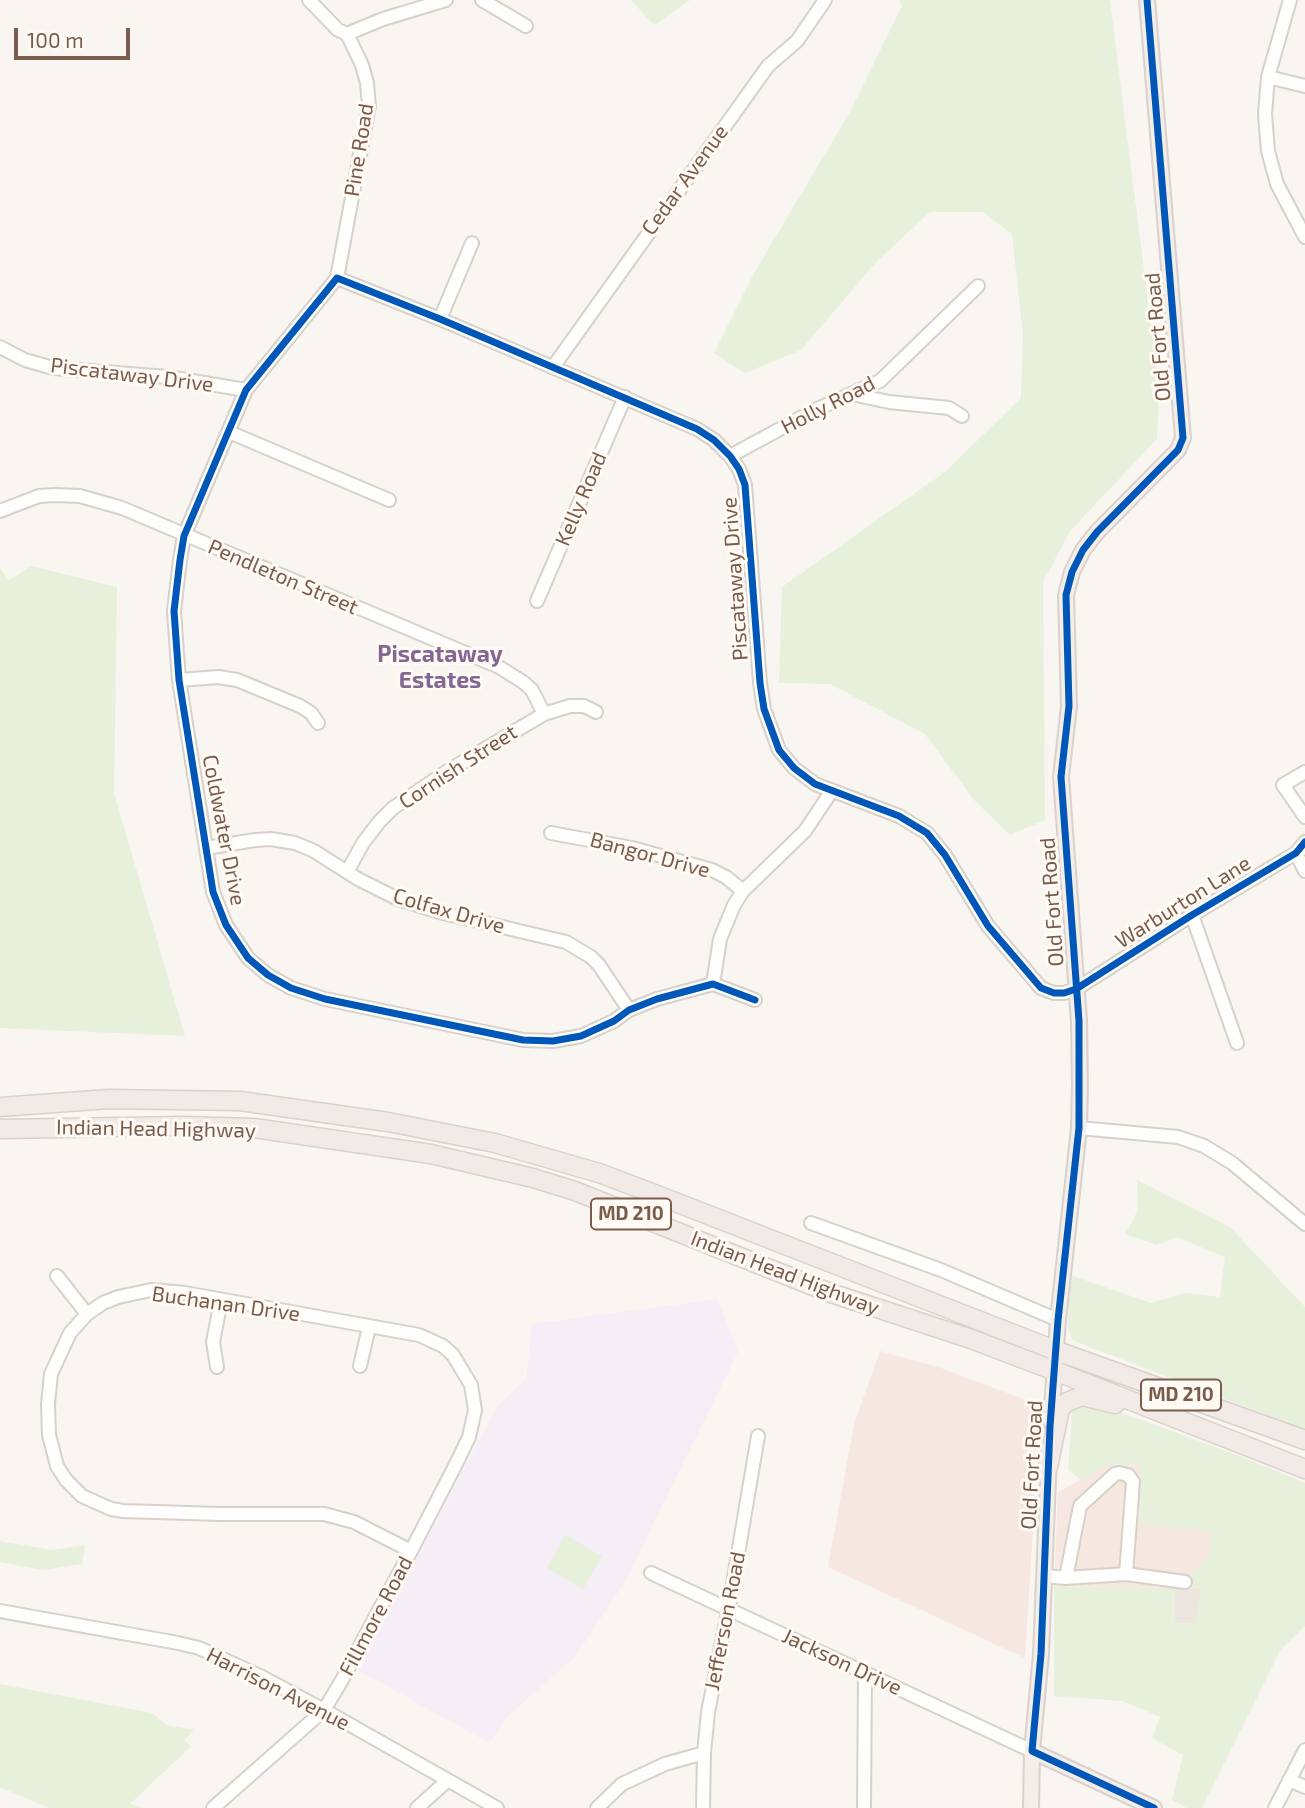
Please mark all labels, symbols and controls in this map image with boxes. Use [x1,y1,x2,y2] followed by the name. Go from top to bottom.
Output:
[18,14,133,58] scale bar
[27,27,84,52] text: 100 m
[339,102,379,198] street label: Pine Road
[637,120,733,240] street label: Cedar Avenue
[1140,271,1176,403] street label: Old Fort Road
[49,353,215,397] street label: Piscataway Drive
[777,371,879,439] street label: Holly Road
[550,448,612,550] street label: Kelly Road
[717,496,753,662] street label: Piscataway Drive
[204,534,362,620] street label: Pendleton Street
[377,640,503,694] district label: Piscataway Estates
[394,719,522,815] street label: Cornish Street
[197,752,251,908] street label: Coldwater Drive
[587,827,713,883] street label: Bangor Drive
[1035,837,1069,967] street label: Old Fort Road
[1111,850,1255,954] street label: Warburton Lane
[390,883,508,939] street label: Colfax Drive
[56,1115,256,1143] street label: Indian Head Highway
[591,1198,671,1230] road number: MD 210
[687,1225,883,1321] street label: Indian Head Highway
[150,1281,302,1327] street label: Buchanan Drive
[1141,1380,1221,1410] road number: MD 210
[1016,1400,1048,1530] street label: Old Fort Road
[699,1550,751,1692] street label: Jefferson Road
[334,1552,418,1680] street label: Fillmore Road
[778,1623,906,1701] street label: Jackson Drive
[202,1642,354,1736] street label: Harrison Avenue

